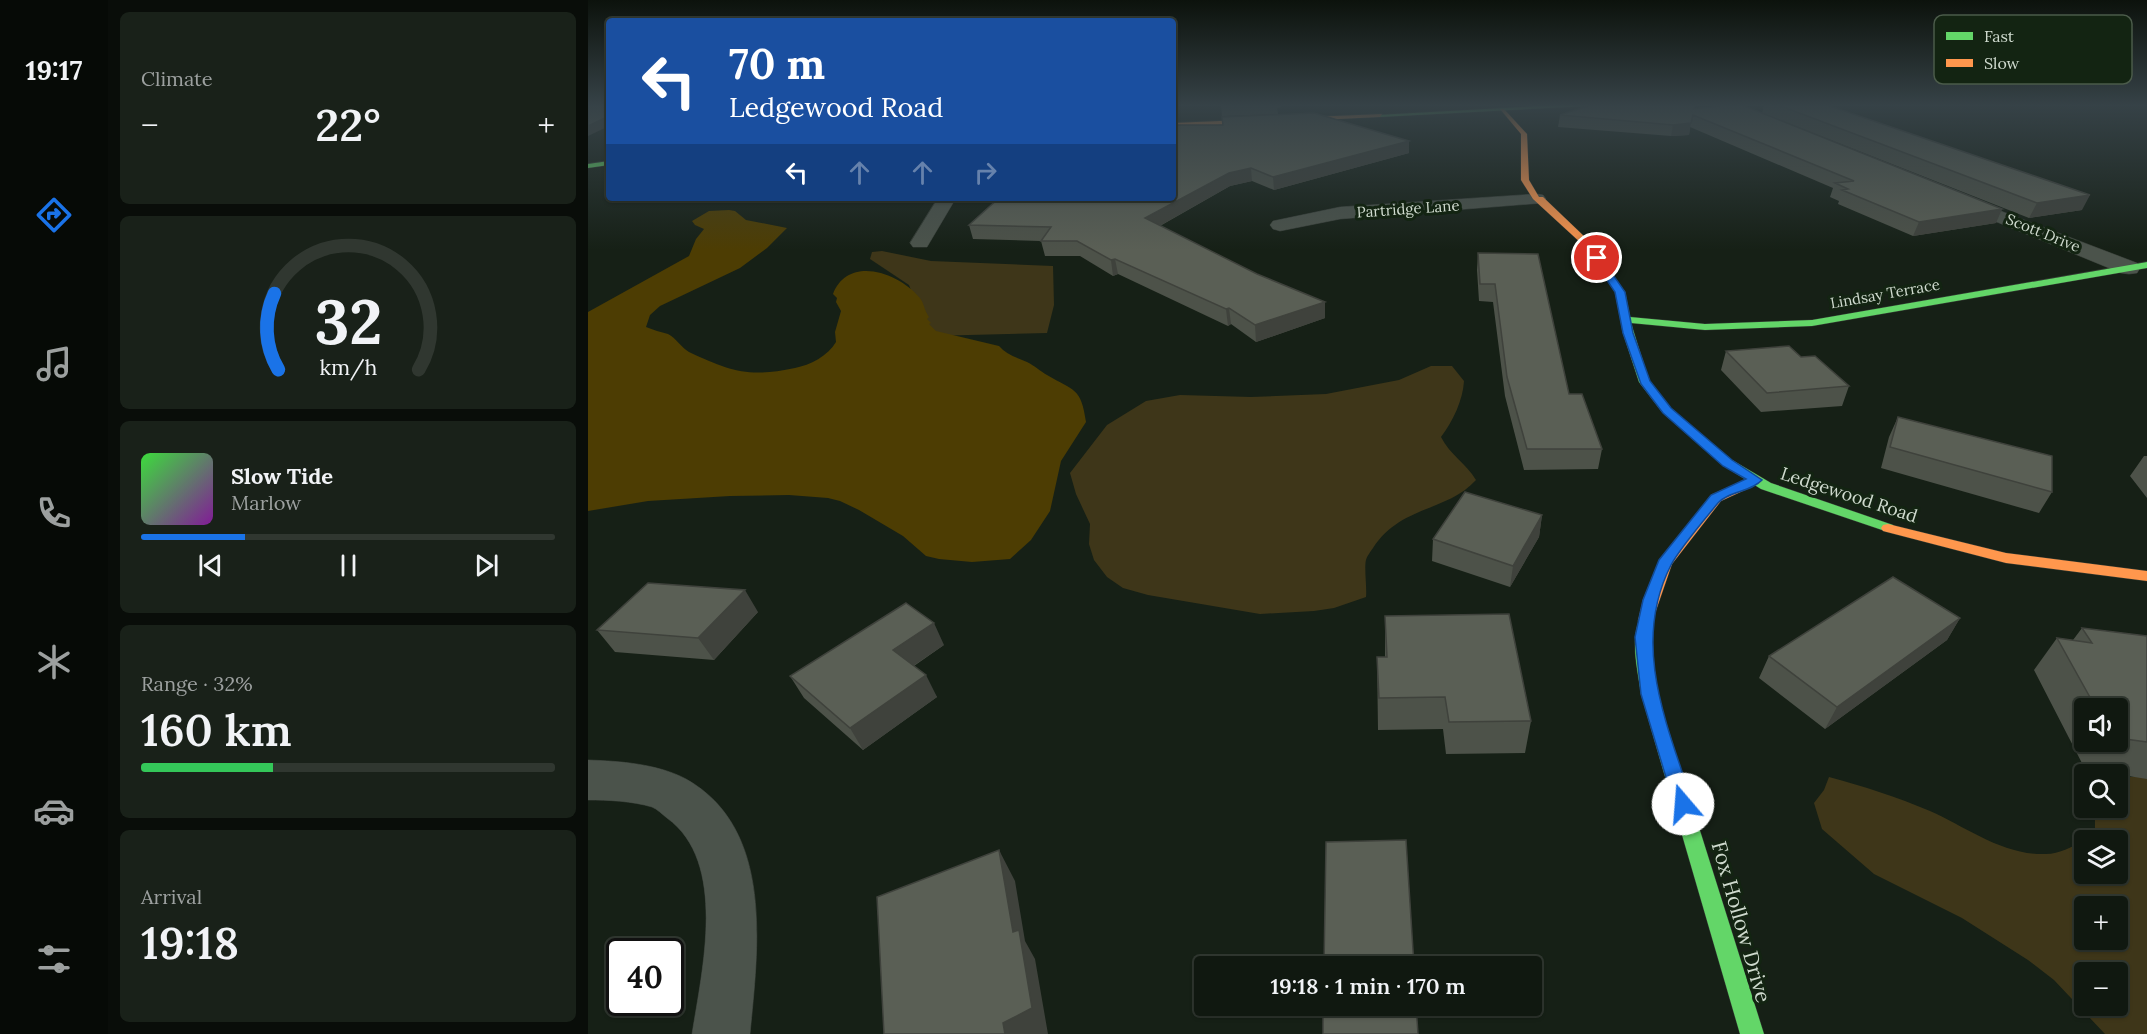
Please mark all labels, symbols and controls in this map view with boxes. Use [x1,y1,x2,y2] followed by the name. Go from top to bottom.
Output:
[1934,15,2132,84] legend
[1984,26,2015,46] text: Fast
[729,37,825,91] text: 70 m
[630,42,708,120] icon: left
[26,53,82,87] text: 19:17
[1984,53,2020,73] text: Slow
[141,66,213,91] text: Climate
[729,90,943,124] text: Ledgewood Road
[315,96,381,153] text: 22°
[141,104,159,146] text: −
[538,104,555,146] text: +
[780,156,813,189] icon: left
[843,156,876,189] icon: ahead
[906,156,939,189] icon: ahead
[969,156,1002,189] icon: right
[33,194,75,236] icon: directions
[1356,195,1460,222] street label: Partridge Lane
[2003,209,2083,256] street label: Scott Drive
[1571,232,1622,283] pin
[1580,241,1613,274] icon: arrive
[1829,275,1941,313] street label: Lindsay Terrace
[314,281,382,361] text: 32
[33,343,75,385] icon: music
[319,353,377,381] text: km/h
[231,462,333,490] text: Slow Tide
[1778,462,1921,528] street label: Ledgewood Road
[231,490,301,515] text: Marlow
[33,492,75,534] icon: phone
[194,549,227,582] icon: previous
[332,549,365,582] icon: pause
[470,549,503,582] icon: next
[33,641,75,683] icon: climate
[141,671,253,696] text: Range · 32%
[2074,698,2128,1016] map controls
[2074,698,2128,752] button: sound
[141,701,292,758] text: 160 km
[2074,764,2128,818] button: search
[1651,772,1715,836] position arrow
[33,790,75,832] icon: car
[2074,830,2128,884] button: layers
[1706,838,1777,1006] street label: Fox Hollow Drive
[141,884,202,909] text: Arrival
[2074,896,2128,950] button: +
[141,914,239,971] text: 19:18
[33,938,75,980] icon: filters
[606,938,684,1016] speed limit sign: 40
[2074,962,2128,1016] button: −
[1270,972,1466,1000] text: 19:18 · 1 min · 170 m

